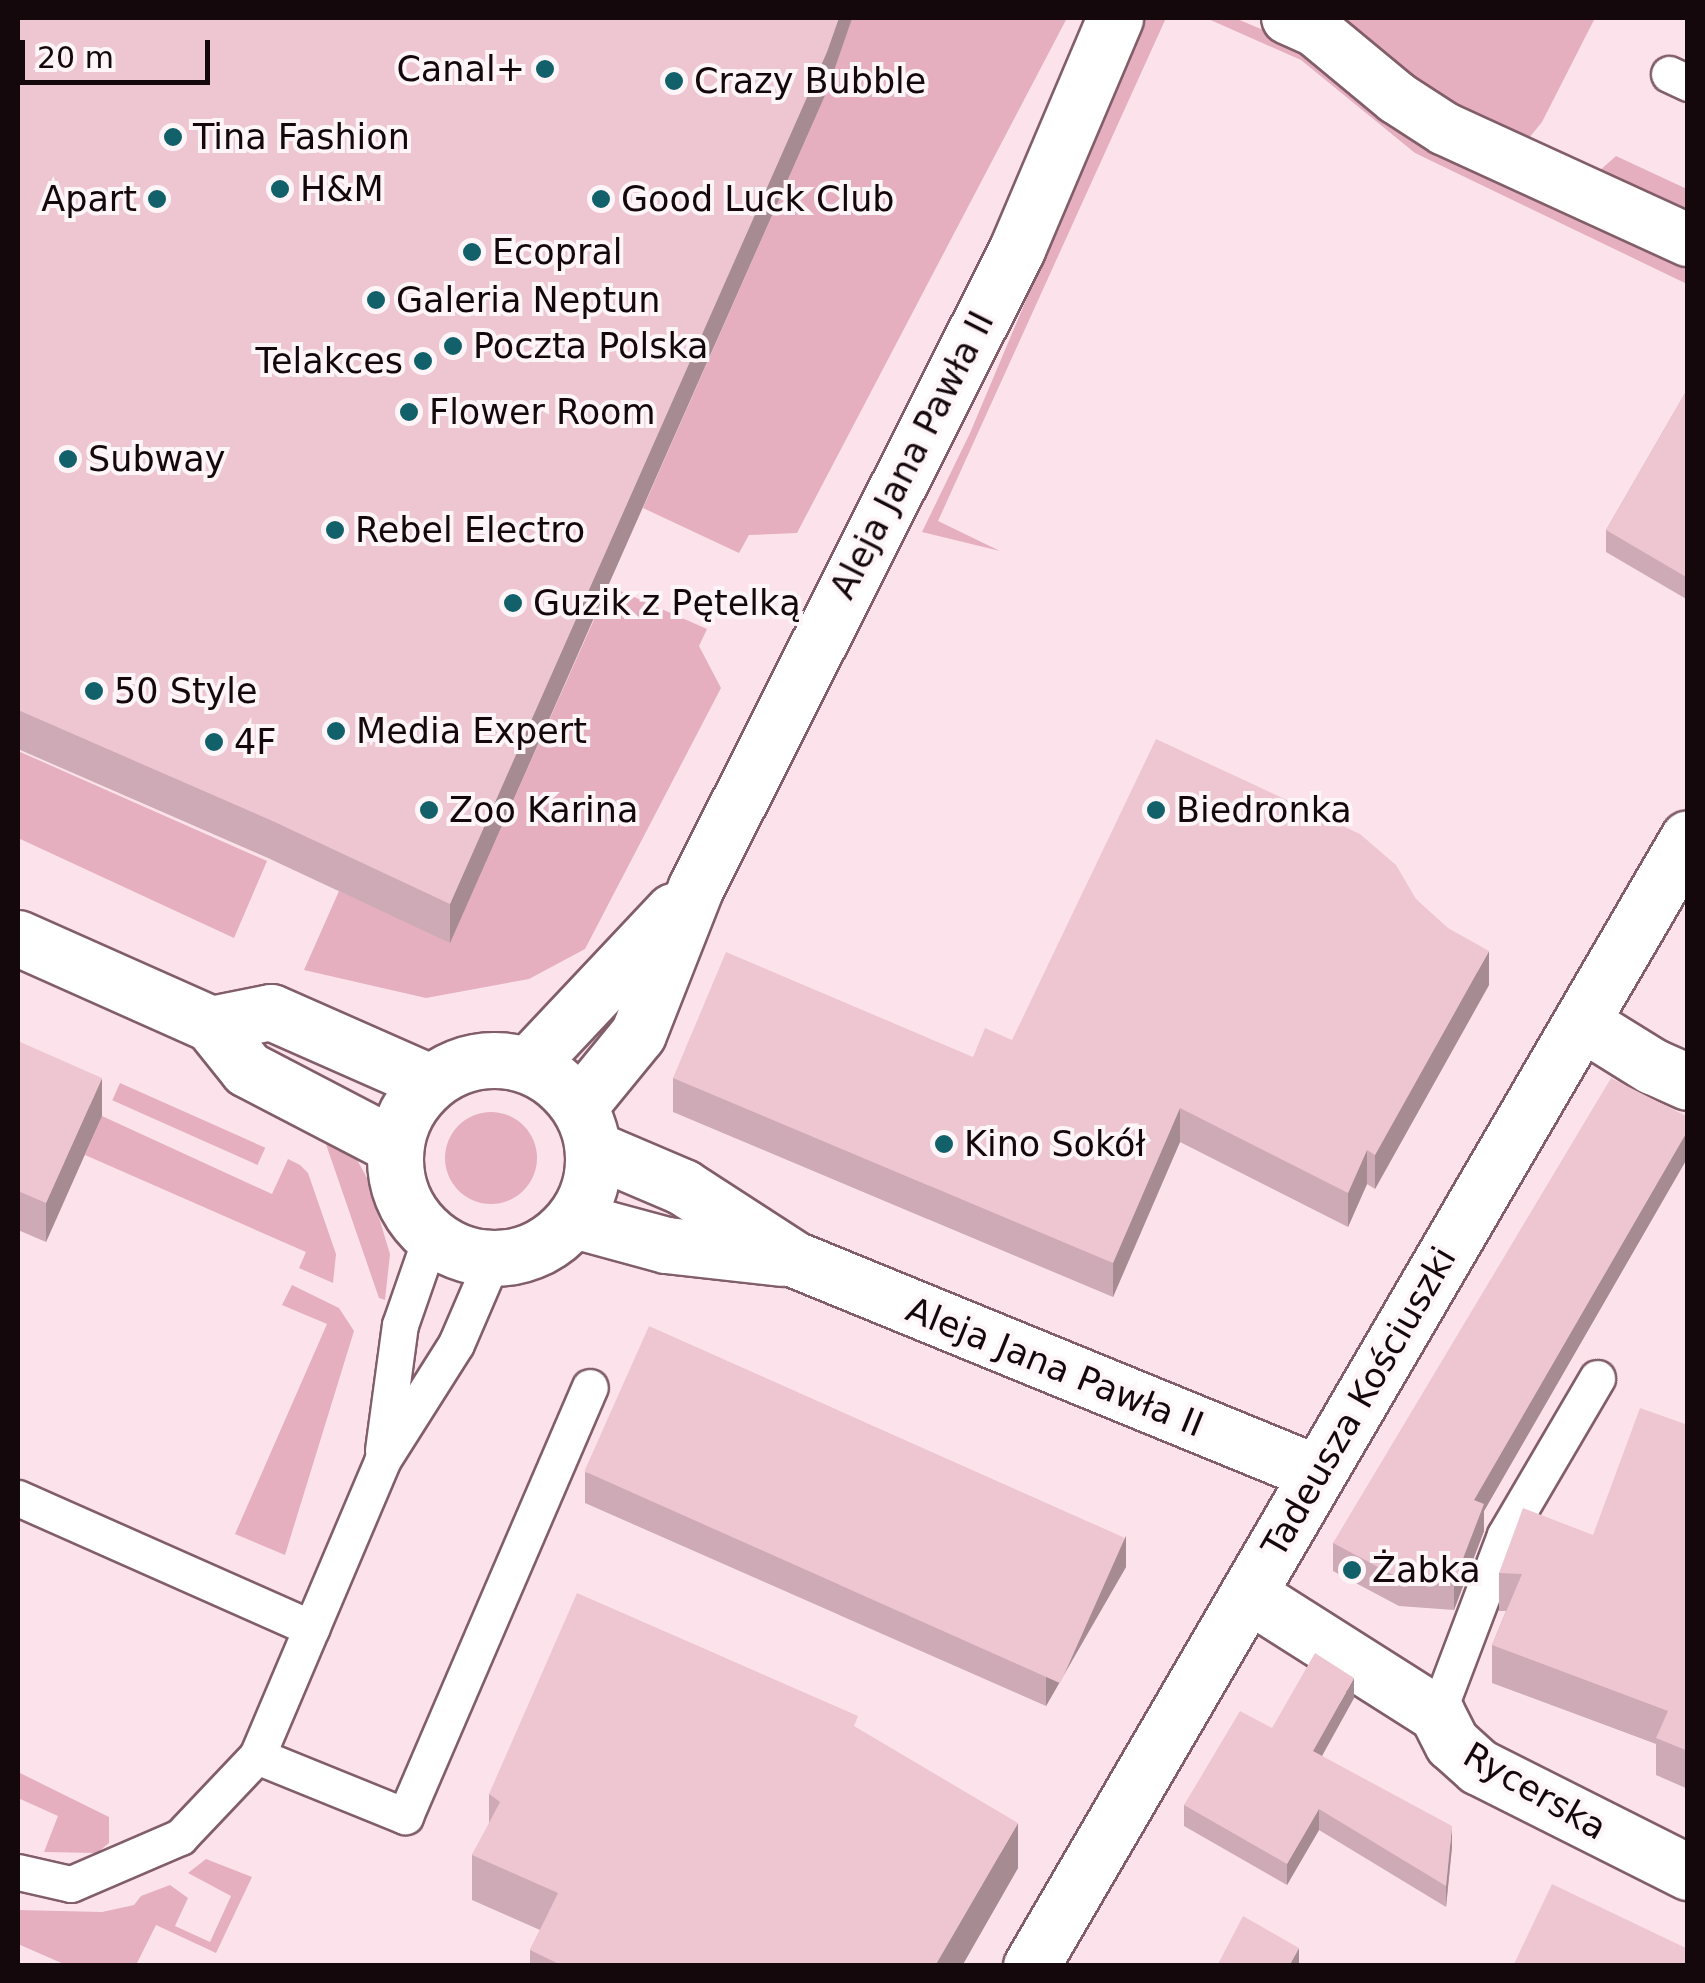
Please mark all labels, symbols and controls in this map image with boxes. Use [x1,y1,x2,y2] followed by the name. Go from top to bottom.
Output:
[25,20,215,82] scale bar
[37,40,114,75] text: 20 m
[396,48,525,90] place label: Canal+
[534,58,556,80] marker: Canal+
[694,60,926,102] place label: Crazy Bubble
[663,70,685,92] marker: Crazy Bubble
[193,116,410,158] place label: Tina Fashion
[162,126,184,148] marker: Tina Fashion
[300,168,384,210] place label: H&M
[41,178,137,220] place label: Apart
[269,178,291,200] marker: H&M
[621,178,895,220] place label: Good Luck Club
[146,188,168,210] marker: Apart
[590,188,612,210] marker: Good Luck Club
[492,231,623,273] place label: Ecopral
[461,241,483,263] marker: Ecopral
[396,279,661,321] place label: Galeria Neptun
[365,289,387,311] marker: Galeria Neptun
[821,304,1003,606] street label: Aleja Jana Pawła II
[473,325,709,367] place label: Poczta Polska
[442,335,464,357] marker: Poczta Polska
[256,340,403,382] place label: Telakces
[412,350,434,372] marker: Telakces
[429,391,656,433] place label: Flower Room
[398,401,420,423] marker: Flower Room
[88,438,225,480] place label: Subway
[57,448,79,470] marker: Subway
[355,509,585,551] place label: Rebel Electro
[324,519,346,541] marker: Rebel Electro
[533,582,801,624] place label: Guzik z Pętelką
[502,592,524,614] marker: Guzik z Pętelką
[114,670,258,712] place label: 50 Style
[83,680,105,702] marker: 50 Style
[356,710,587,752] place label: Media Expert
[325,720,347,742] marker: Media Expert
[234,721,276,763] place label: 4F
[203,731,225,753] marker: 4F
[449,789,638,831] place label: Zoo Karina
[1176,789,1352,831] place label: Biedronka
[418,799,440,821] marker: Zoo Karina
[1145,799,1167,821] marker: Biedronka
[964,1123,1145,1165] place label: Kino Sokół
[933,1133,955,1155] marker: Kino Sokół
[1253,1240,1465,1564] street label: Tadeusza Kościuszki
[900,1288,1210,1446] street label: Aleja Jana Pawła II
[1372,1549,1481,1591] place label: Żabka
[1341,1559,1363,1581] marker: Żabka
[1456,1733,1614,1849] street label: Rycerska

